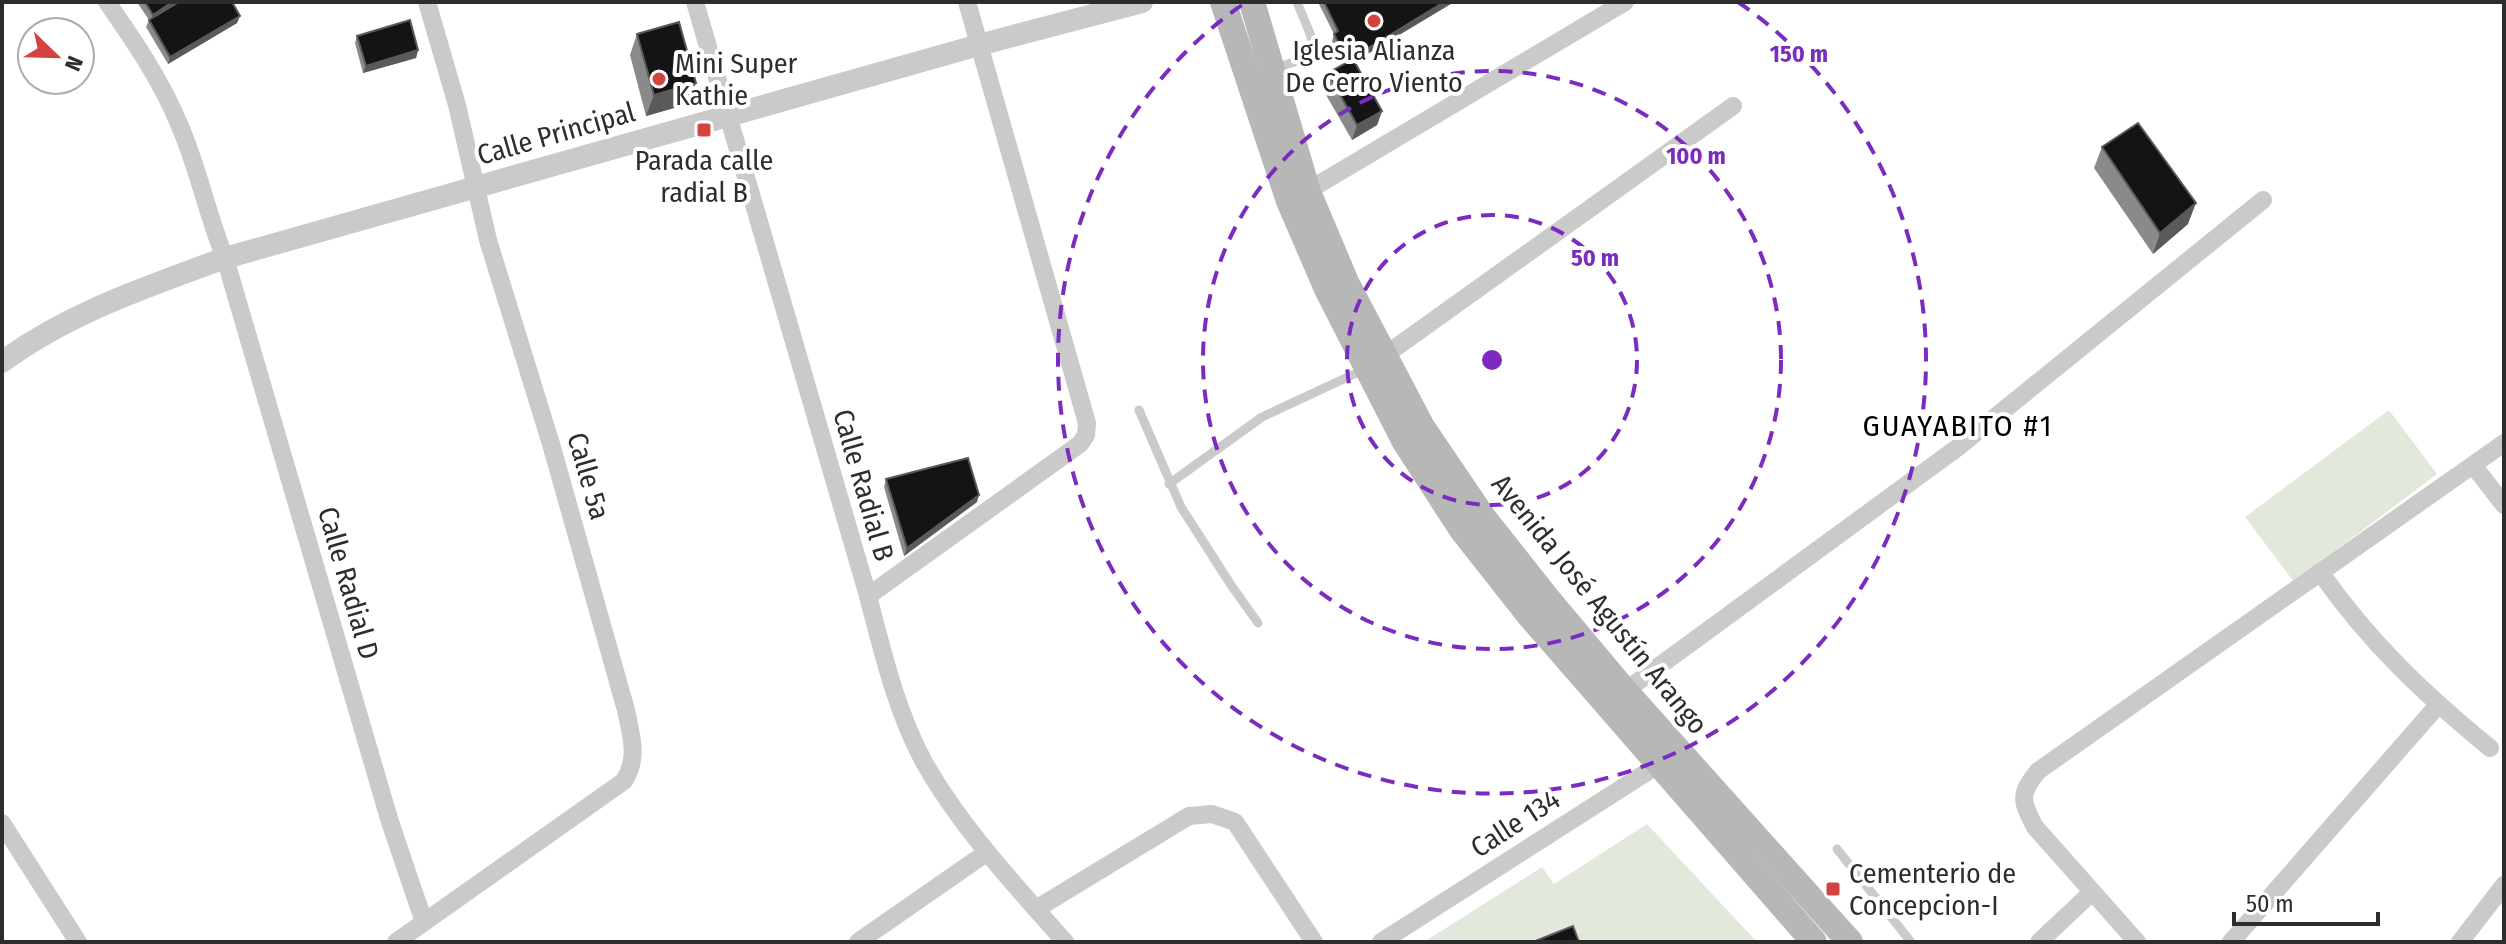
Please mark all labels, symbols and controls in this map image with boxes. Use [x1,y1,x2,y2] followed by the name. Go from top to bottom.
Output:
[1365,12,1383,30] marker: Iglesia Alianza De Cerro Viento
[16,16,96,96] north arrow
[1285,34,1463,99] place label: Iglesia Alianza De Cerro Viento
[1770,40,1828,68] text: 150 m
[675,47,798,112] place label: Mini Super Kathie
[59,52,89,75] text: N
[650,70,668,88] marker: Mini Super Kathie
[473,95,639,172] street label: Calle Principal
[695,121,713,139] marker: Parada calle radial B
[1666,142,1726,170] text: 100 m
[635,144,773,209] place label: Parada calle radial B
[1571,244,1619,272] text: 50 m
[1478,346,1506,374] centre of rings
[826,406,901,565] street label: Calle Radial B
[1863,408,2053,444] district label: GUAYABITO #1
[560,429,617,523] street label: Calle 5a
[1485,468,1714,741] street label: Avenida José Agustín Arango
[311,503,386,663] street label: Calle Radial D
[1465,783,1566,864] street label: Calle 134
[1849,857,2016,922] place label: Cementerio de Concepcion-I
[2234,876,2378,926] scale bar
[1824,880,1842,898] marker: Cementerio de Concepcion-I
[2246,890,2294,918] text: 50 m

